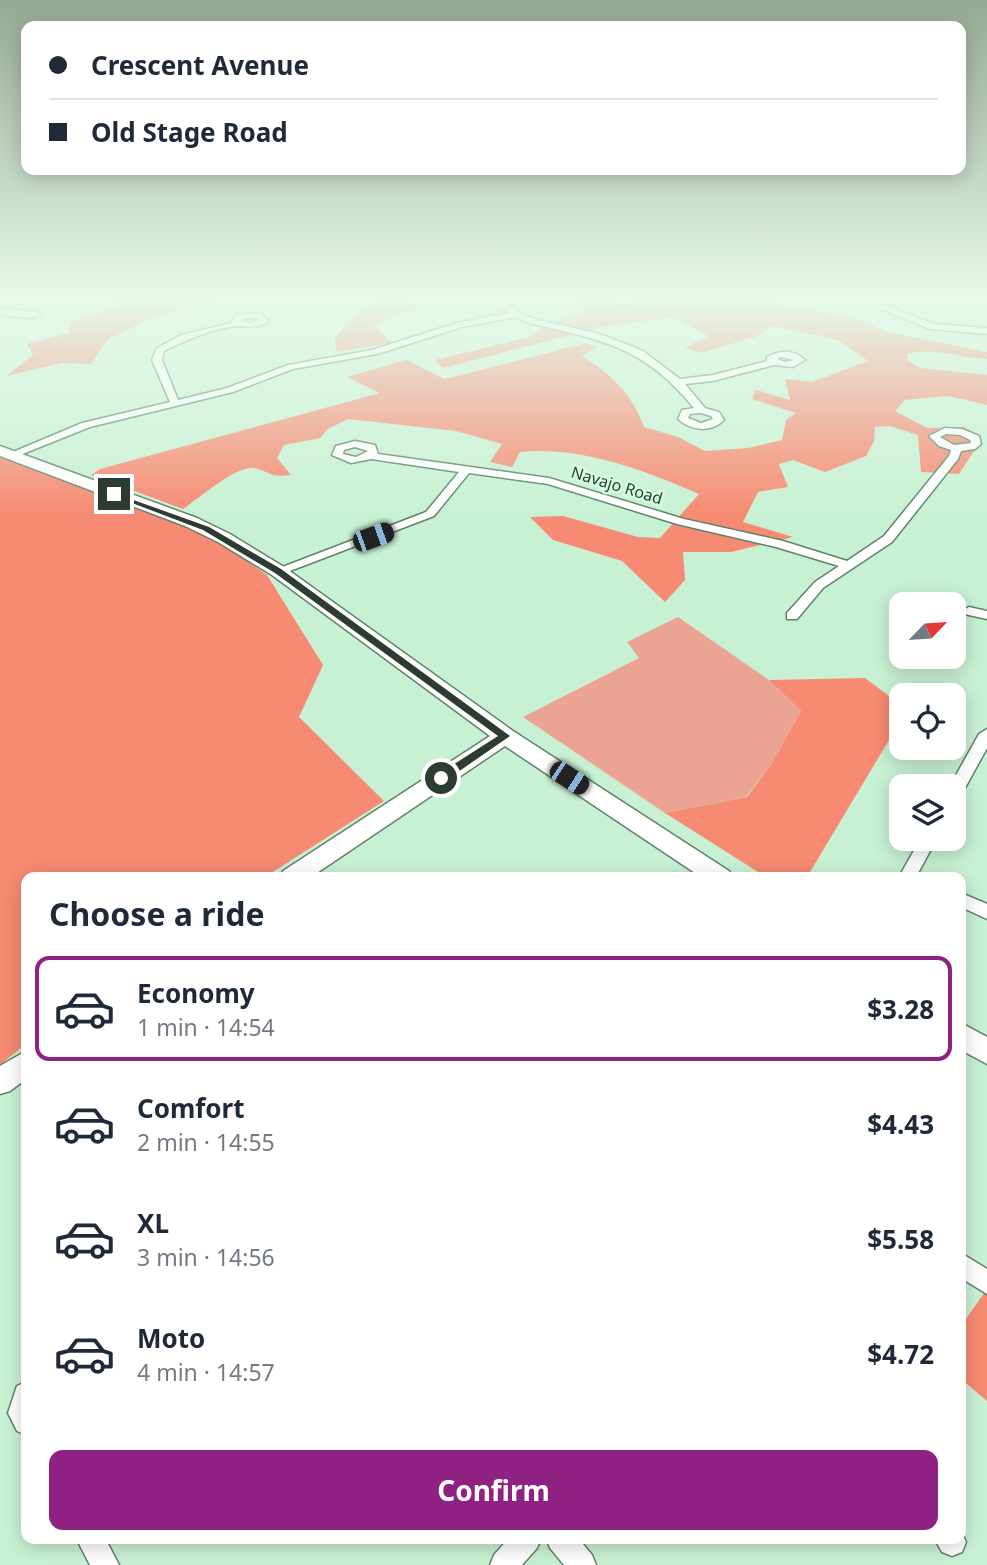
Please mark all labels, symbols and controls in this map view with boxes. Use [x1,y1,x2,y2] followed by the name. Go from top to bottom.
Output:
[91,47,309,83] text: Crescent Avenue
[91,114,288,150] text: Old Stage Road
[569,461,665,509] street label: Navajo Road
[98,478,130,510] route end
[350,520,397,554] car
[889,592,966,668] north arrow
[889,592,966,851] map controls
[889,683,966,760] button: locate
[546,758,593,798] car
[425,762,457,794] route start
[889,774,966,851] button: layers
[49,892,265,935] text: Choose a ride
[137,975,255,1011] text: Economy
[53,977,116,1040] icon: car
[867,991,934,1027] text: $3.28
[137,1011,275,1043] text: 1 min · 14:54
[137,1090,245,1126] text: Comfort
[53,1092,116,1155] icon: car
[867,1106,934,1142] text: $4.43
[137,1126,275,1158] text: 2 min · 14:55
[137,1205,169,1241] text: XL
[53,1207,116,1270] icon: car
[867,1221,934,1257] text: $5.58
[137,1241,275,1273] text: 3 min · 14:56
[137,1320,205,1356] text: Moto
[53,1322,116,1385] icon: car
[867,1336,934,1372] text: $4.72
[137,1356,275,1388] text: 4 min · 14:57
[49,1450,938,1530] button: Confirm

